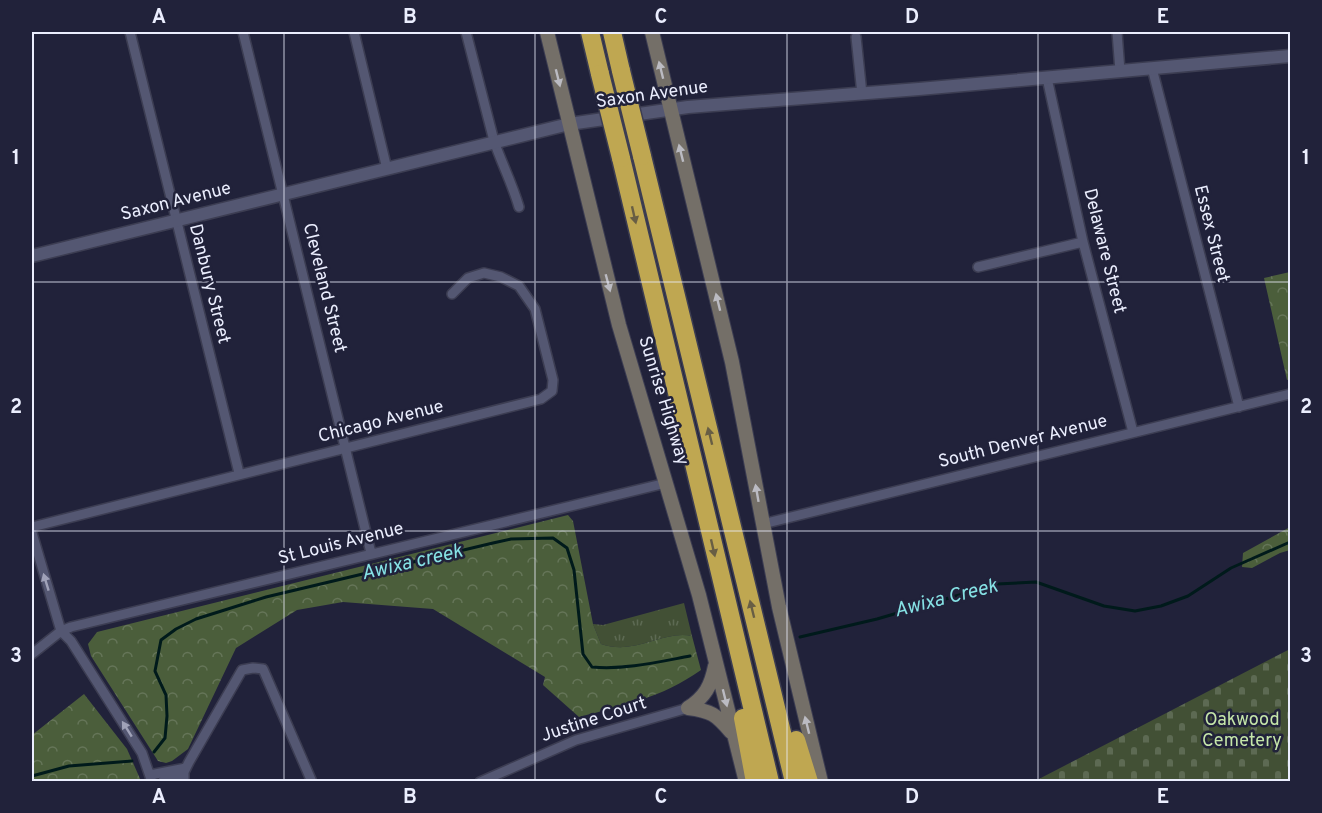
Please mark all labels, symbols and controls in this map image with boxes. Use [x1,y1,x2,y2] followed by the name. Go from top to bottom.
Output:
[152,5,166,31] text: A
[403,5,417,31] text: B
[655,5,667,31] text: C
[905,5,919,31] text: D
[1157,5,1169,31] text: E
[656,61,666,80] one-way arrow
[554,69,564,87] one-way arrow
[594,76,710,114] street label: Saxon Avenue
[676,143,686,162] one-way arrow
[12,146,20,172] text: 1
[1302,146,1310,172] text: 1
[118,177,234,227] street label: Saxon Avenue
[1188,183,1234,285] street label: Essex Street
[1077,186,1131,316] street label: Delaware Street
[630,206,640,224] one-way arrow
[297,221,351,355] street label: Cleveland Street
[183,222,235,346] street label: Danbury Street
[603,274,613,292] one-way arrow
[713,293,723,311] one-way arrow
[632,334,694,468] street label: Sunrise Highway
[10,395,22,421] text: 2
[316,395,446,449] street label: Chicago Avenue
[1300,395,1312,421] text: 2
[936,410,1110,474] street label: South Denver Avenue
[705,426,714,445] one-way arrow
[752,483,761,502] one-way arrow
[276,517,406,571] street label: St Louis Avenue
[359,539,466,587] water label: Awixa creek
[709,539,719,557] one-way arrow
[41,573,50,591] one-way arrow
[892,573,1001,624] water label: Awixa Creek
[746,599,756,618] one-way arrow
[10,644,22,670] text: 3
[1300,644,1312,670] text: 3
[720,689,730,708] one-way arrow
[538,692,650,748] street label: Justine Court
[1202,709,1282,753] park label: Oakwood Cemetery
[801,715,811,734] one-way arrow
[121,721,132,737] one-way arrow
[152,785,166,811] text: A
[403,785,417,811] text: B
[655,785,667,811] text: C
[905,785,919,811] text: D
[1157,785,1169,811] text: E

